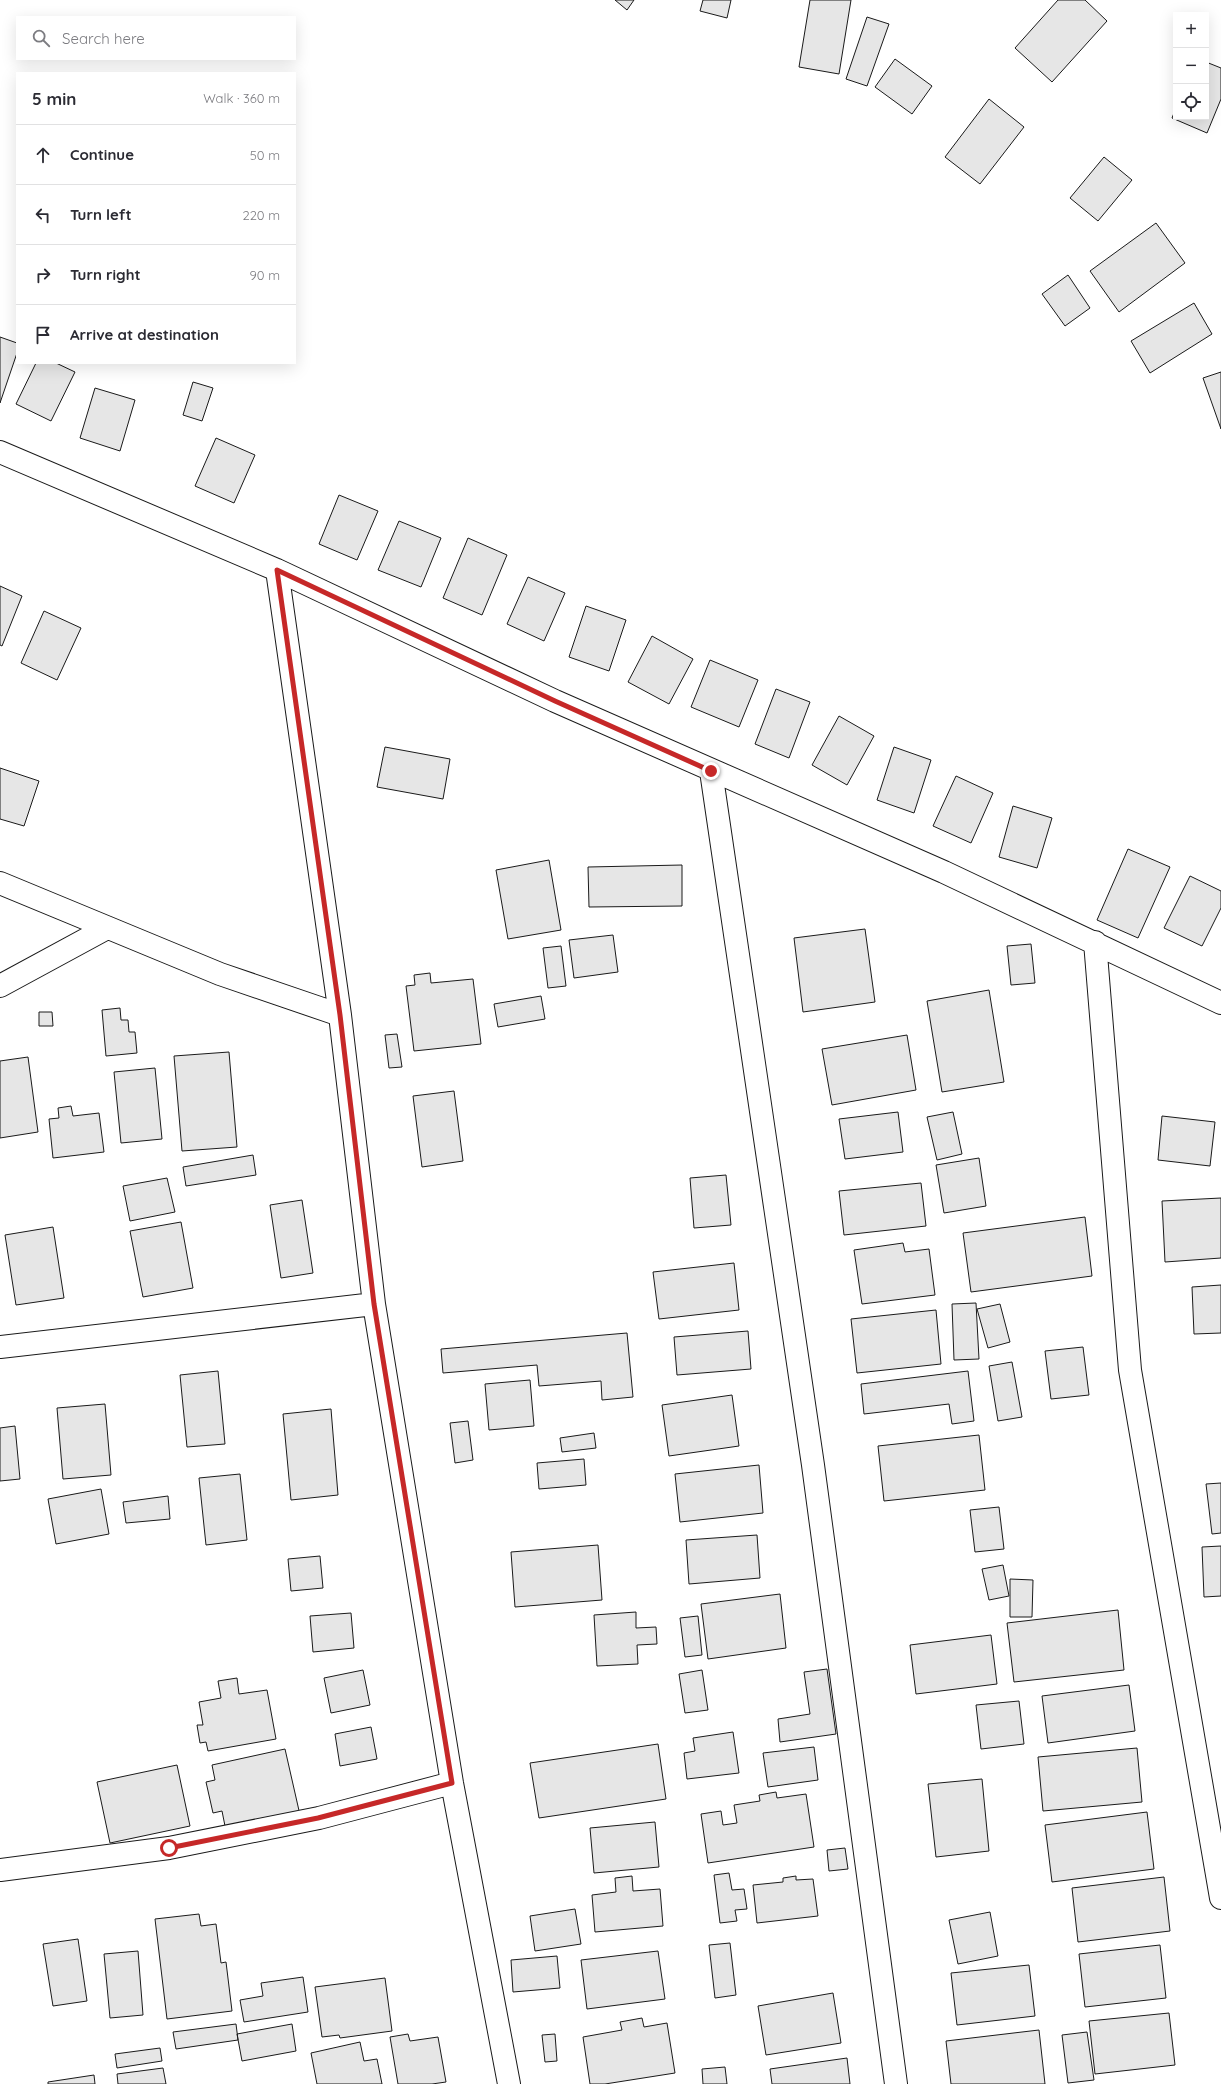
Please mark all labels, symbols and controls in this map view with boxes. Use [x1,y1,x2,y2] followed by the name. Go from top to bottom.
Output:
[1173,12,1209,120] map controls
[1173,12,1209,48] button: +
[16,16,296,60] search box
[30,27,52,49] icon: search
[62,29,145,48] text: Search here
[1173,48,1209,84] button: −
[1173,84,1209,120] button: locate
[32,88,76,109] text: 5 min
[203,90,280,106] text: Walk · 360 m
[32,144,54,166] icon: ahead
[70,145,134,164] text: Continue
[250,147,280,163] text: 50 m
[32,204,54,226] icon: left
[70,205,132,224] text: Turn left
[242,207,280,223] text: 220 m
[32,264,54,286] icon: right
[70,265,141,284] text: Turn right
[250,267,280,283] text: 90 m
[32,324,54,346] icon: arrive
[70,325,219,344] text: Arrive at destination
[702,762,720,780] route end
[160,1839,178,1857] route start

